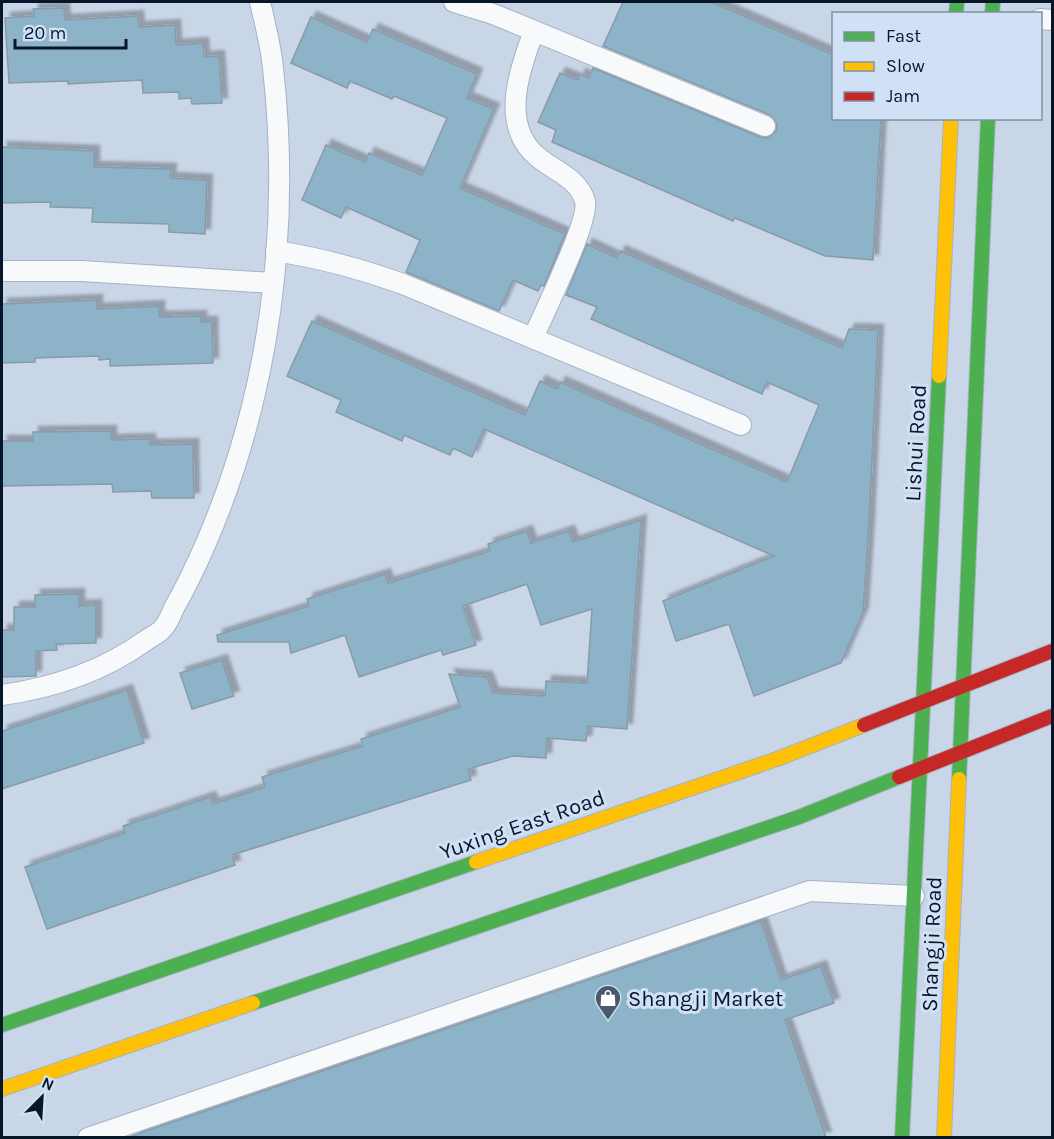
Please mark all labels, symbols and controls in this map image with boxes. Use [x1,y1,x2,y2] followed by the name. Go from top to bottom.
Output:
[15,12,126,50] scale bar
[832,12,1042,120] legend
[24,22,66,44] text: 20 m
[886,25,921,47] text: Fast
[886,55,925,77] text: Slow
[886,85,920,107] text: Jam
[900,384,932,502] street label: Lishui Road
[436,785,608,865] street label: Yuxing East Road
[917,876,947,1012] street label: Shangji Road
[593,983,623,1021] shop icon: Shangji Market
[628,986,783,1012] place label: Shangji Market
[12,1067,72,1127] north arrow
[39,1073,57,1095] text: N

